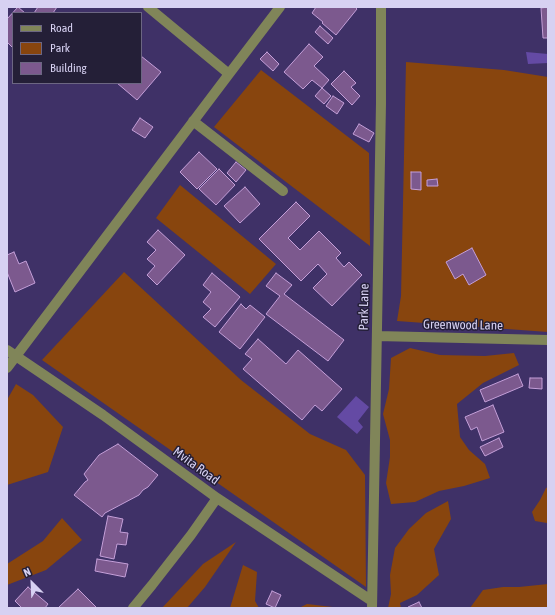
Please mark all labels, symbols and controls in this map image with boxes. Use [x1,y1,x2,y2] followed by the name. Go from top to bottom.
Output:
[12,12,142,84] legend
[50,21,73,35] text: Road
[50,41,70,55] text: Park
[50,61,87,75] text: Building
[356,283,372,331] street label: Park Lane
[423,317,503,333] street label: Greenwood Lane
[170,444,222,488] street label: Mvita Road
[12,563,52,603] north arrow
[22,565,33,579] text: N

